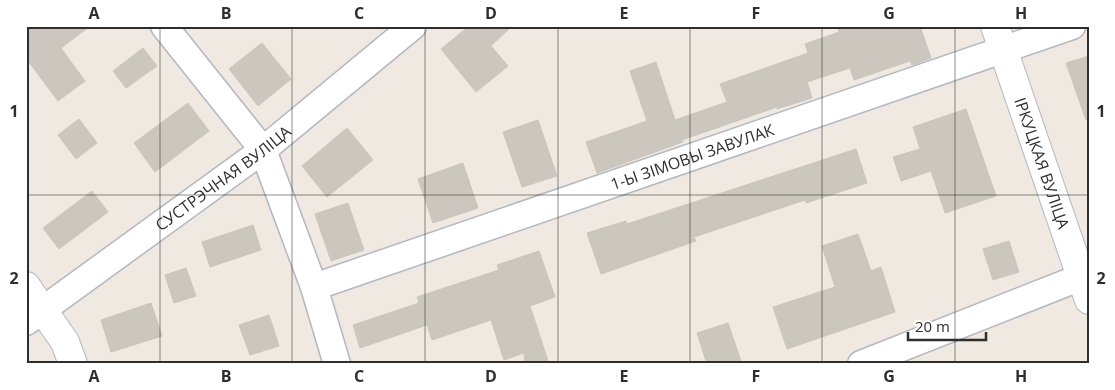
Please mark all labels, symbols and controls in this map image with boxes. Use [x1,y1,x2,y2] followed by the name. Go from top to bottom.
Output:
[88,2,100,24] text: A
[221,2,231,24] text: B
[354,2,364,24] text: C
[485,2,497,24] text: D
[620,2,629,24] text: E
[752,2,760,24] text: F
[883,2,895,24] text: G
[1015,2,1027,24] text: H
[1009,95,1075,233] street label: ІРКУЦКАЯ ВУЛІЦА
[9,100,19,122] text: 1
[1096,100,1106,122] text: 1
[608,118,777,195] street label: 1-Ы ЗІМОВЫ ЗАВУЛАК
[151,120,296,236] street label: СУСТРЭЧНАЯ ВУЛІЦА
[9,267,19,289] text: 2
[1096,267,1106,289] text: 2
[908,310,985,342] scale bar
[915,316,950,336] text: 20 m
[88,365,100,387] text: A
[221,365,231,387] text: B
[354,365,364,387] text: C
[485,365,497,387] text: D
[620,365,629,387] text: E
[752,365,760,387] text: F
[883,365,895,387] text: G
[1015,365,1027,387] text: H

